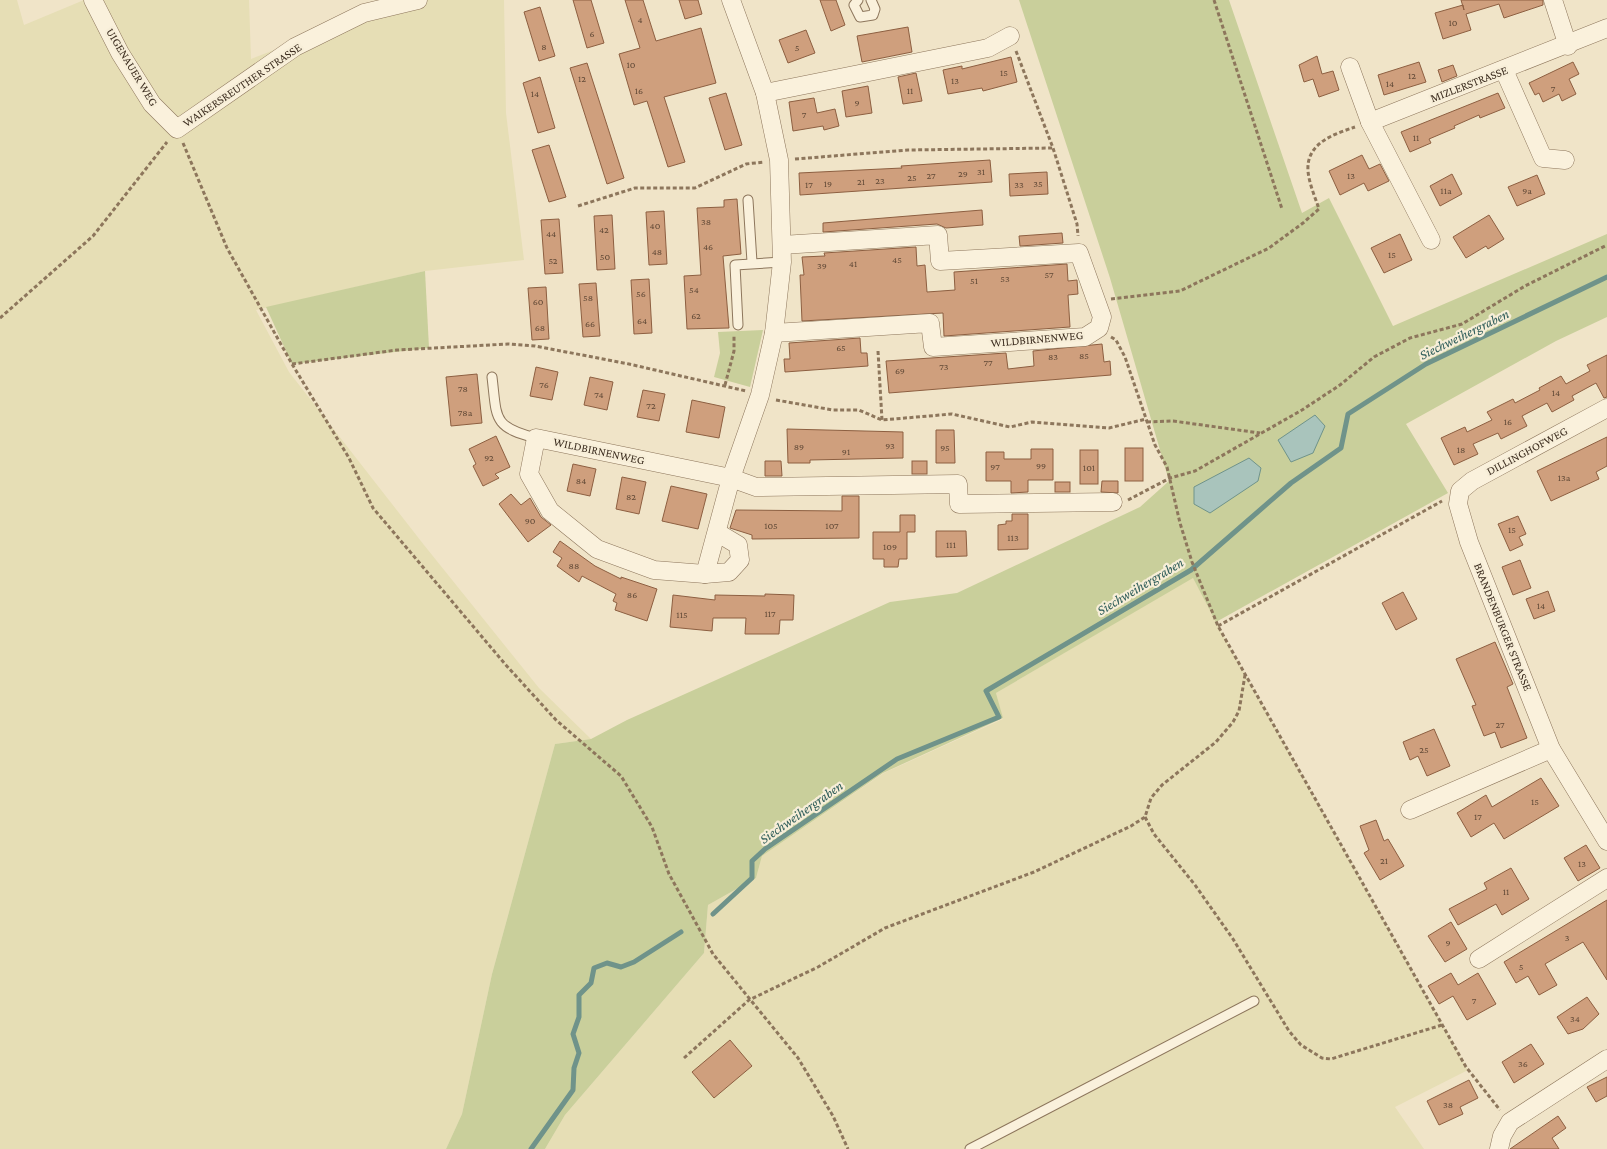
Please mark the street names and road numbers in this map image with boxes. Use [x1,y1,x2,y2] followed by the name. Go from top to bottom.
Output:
[103,26,161,109] street label: UIGENAUER WEG
[180,40,304,130] street label: WAIKERSREUTHER STRASSE
[1428,63,1510,105] street label: MIZLERSTRASSE
[990,328,1084,350] street label: WILDBIRNENWEG
[1484,424,1570,478] street label: DILLINGHOFWEG
[552,434,646,468] street label: WILDBIRNENWEG
[1471,561,1535,693] street label: BRANDENBURGER STRASSE

